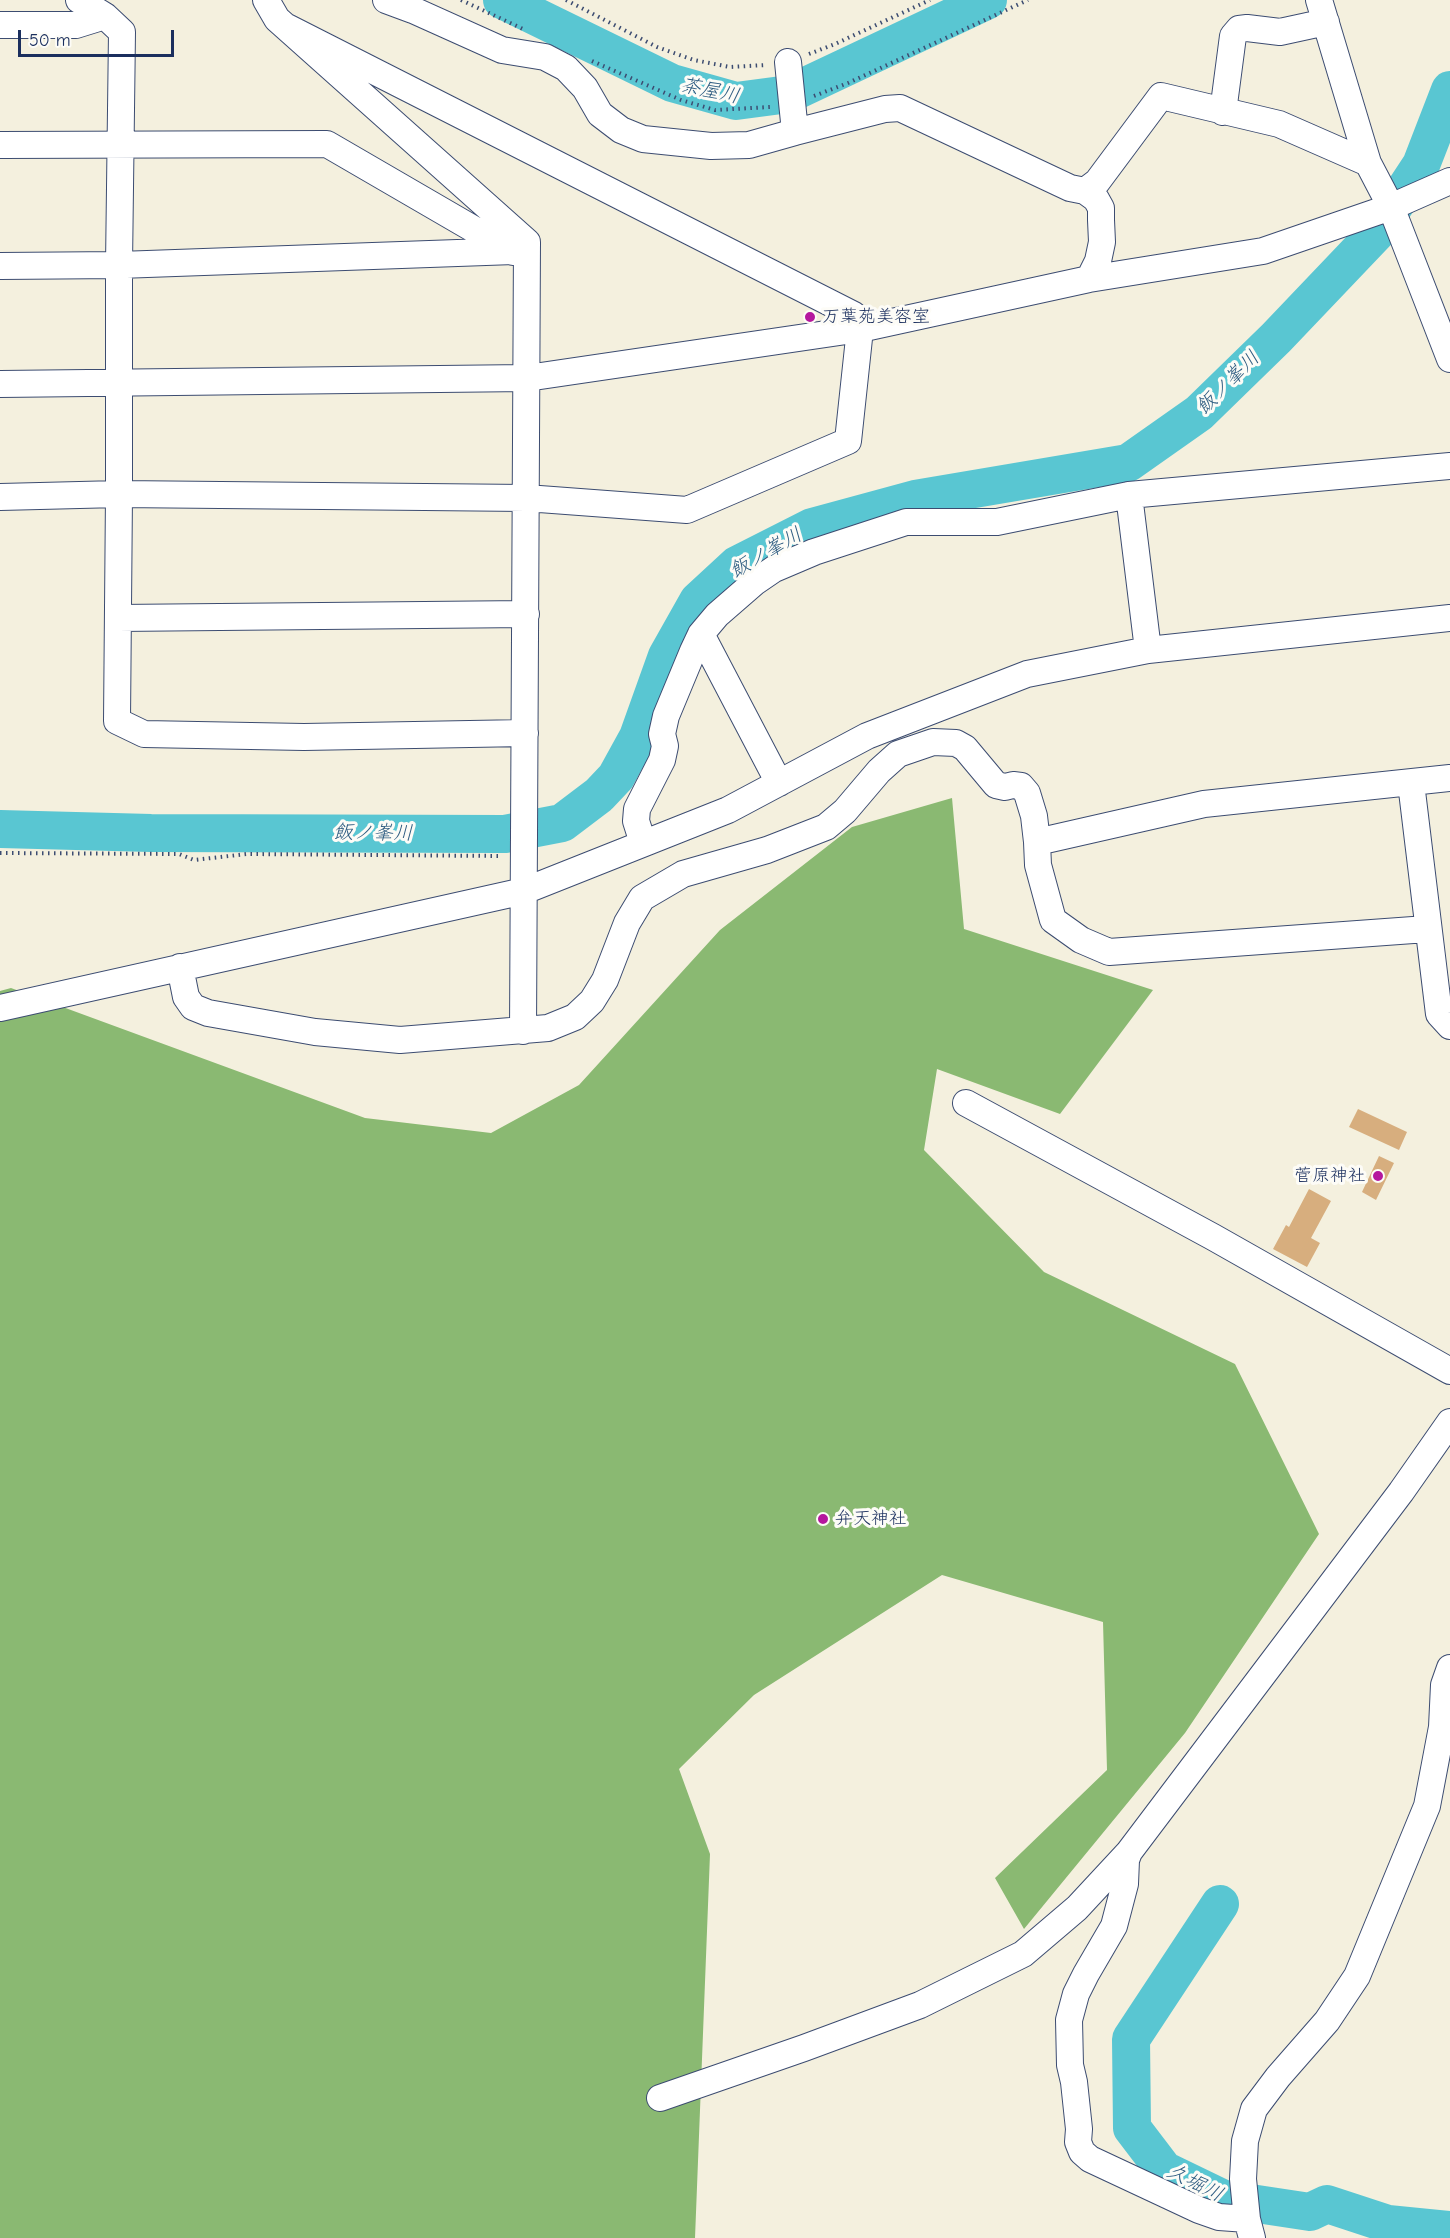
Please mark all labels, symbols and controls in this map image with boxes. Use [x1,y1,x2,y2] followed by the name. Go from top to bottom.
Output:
[21,18,177,56] scale bar
[29,30,71,51] text: 50 m
[678,73,742,109] water label: 茶屋川
[822,306,930,328] place label: 万葉苑美容室
[803,310,817,324] marker: 万葉苑美容室
[1191,346,1265,420] water label: 飯ノ峯川
[725,523,807,583] water label: 飯ノ峯川
[333,820,413,846] water label: 飯ノ峯川
[1294,1165,1366,1187] place label: 菅原神社
[1371,1169,1385,1183] marker: 菅原神社
[835,1508,907,1530] place label: 弁天神社
[816,1512,830,1526] marker: 弁天神社
[1163,2159,1227,2207] water label: 久堀川

